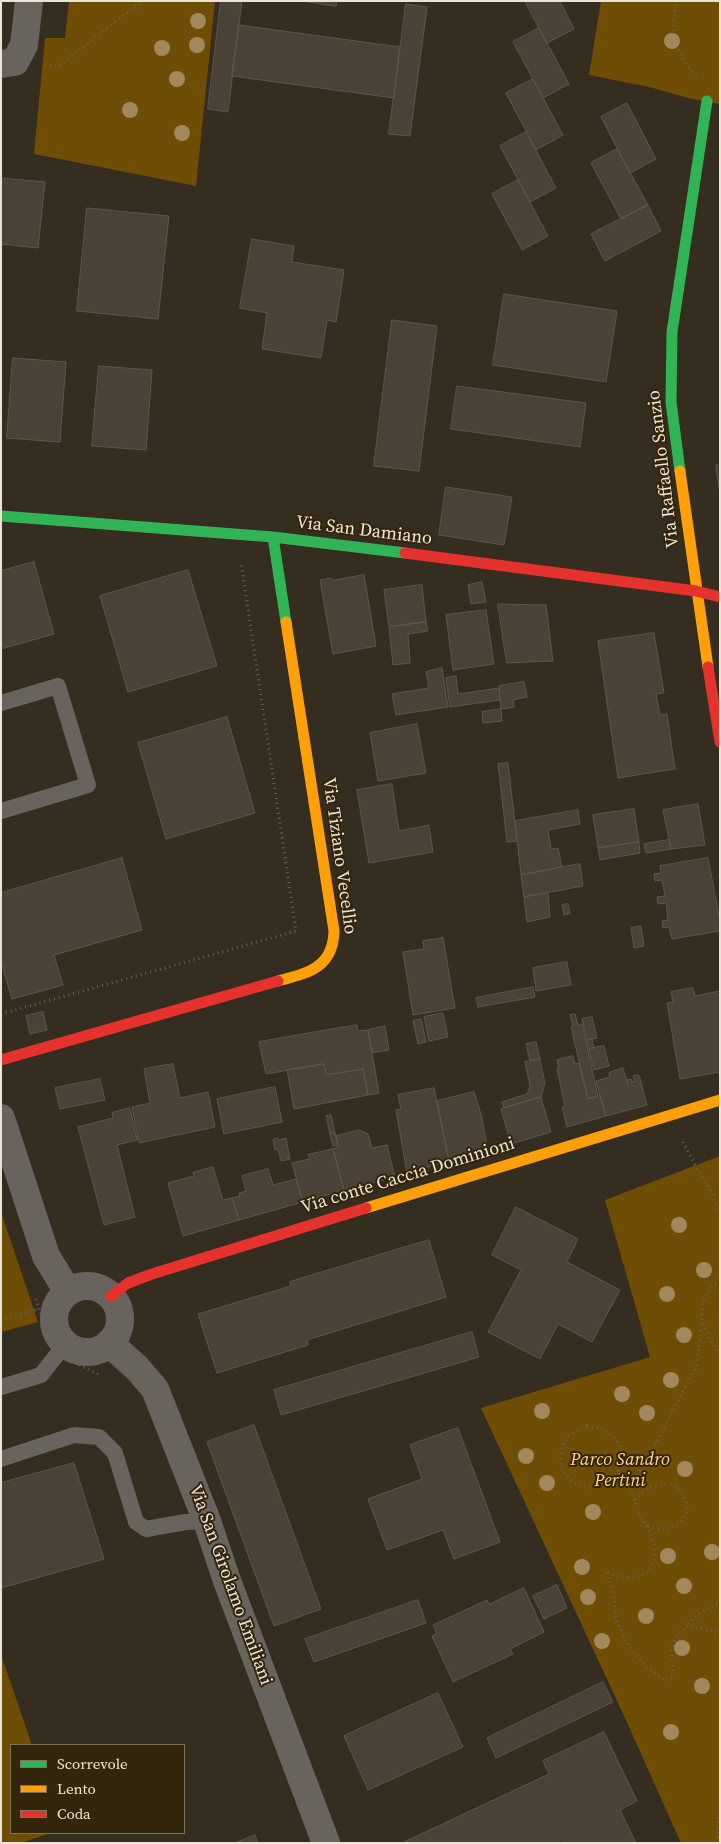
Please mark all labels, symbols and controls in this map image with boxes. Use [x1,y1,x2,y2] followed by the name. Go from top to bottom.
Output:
[644,389,684,549] street label: Via Raffaello Sanzio
[295,512,433,550] street label: Via San Damiano
[317,776,361,936] street label: Via Tiziano Vecellio
[298,1133,518,1219] street label: Via conte Caccia Dominioni
[570,1449,670,1492] park label: Parco Sandro Pertini
[184,1482,276,1688] street label: Via San Girolamo Emiliani
[10,1744,185,1834] legend
[57,1753,128,1774] text: Scorrevole
[57,1778,96,1799] text: Lento
[57,1803,91,1824] text: Coda

